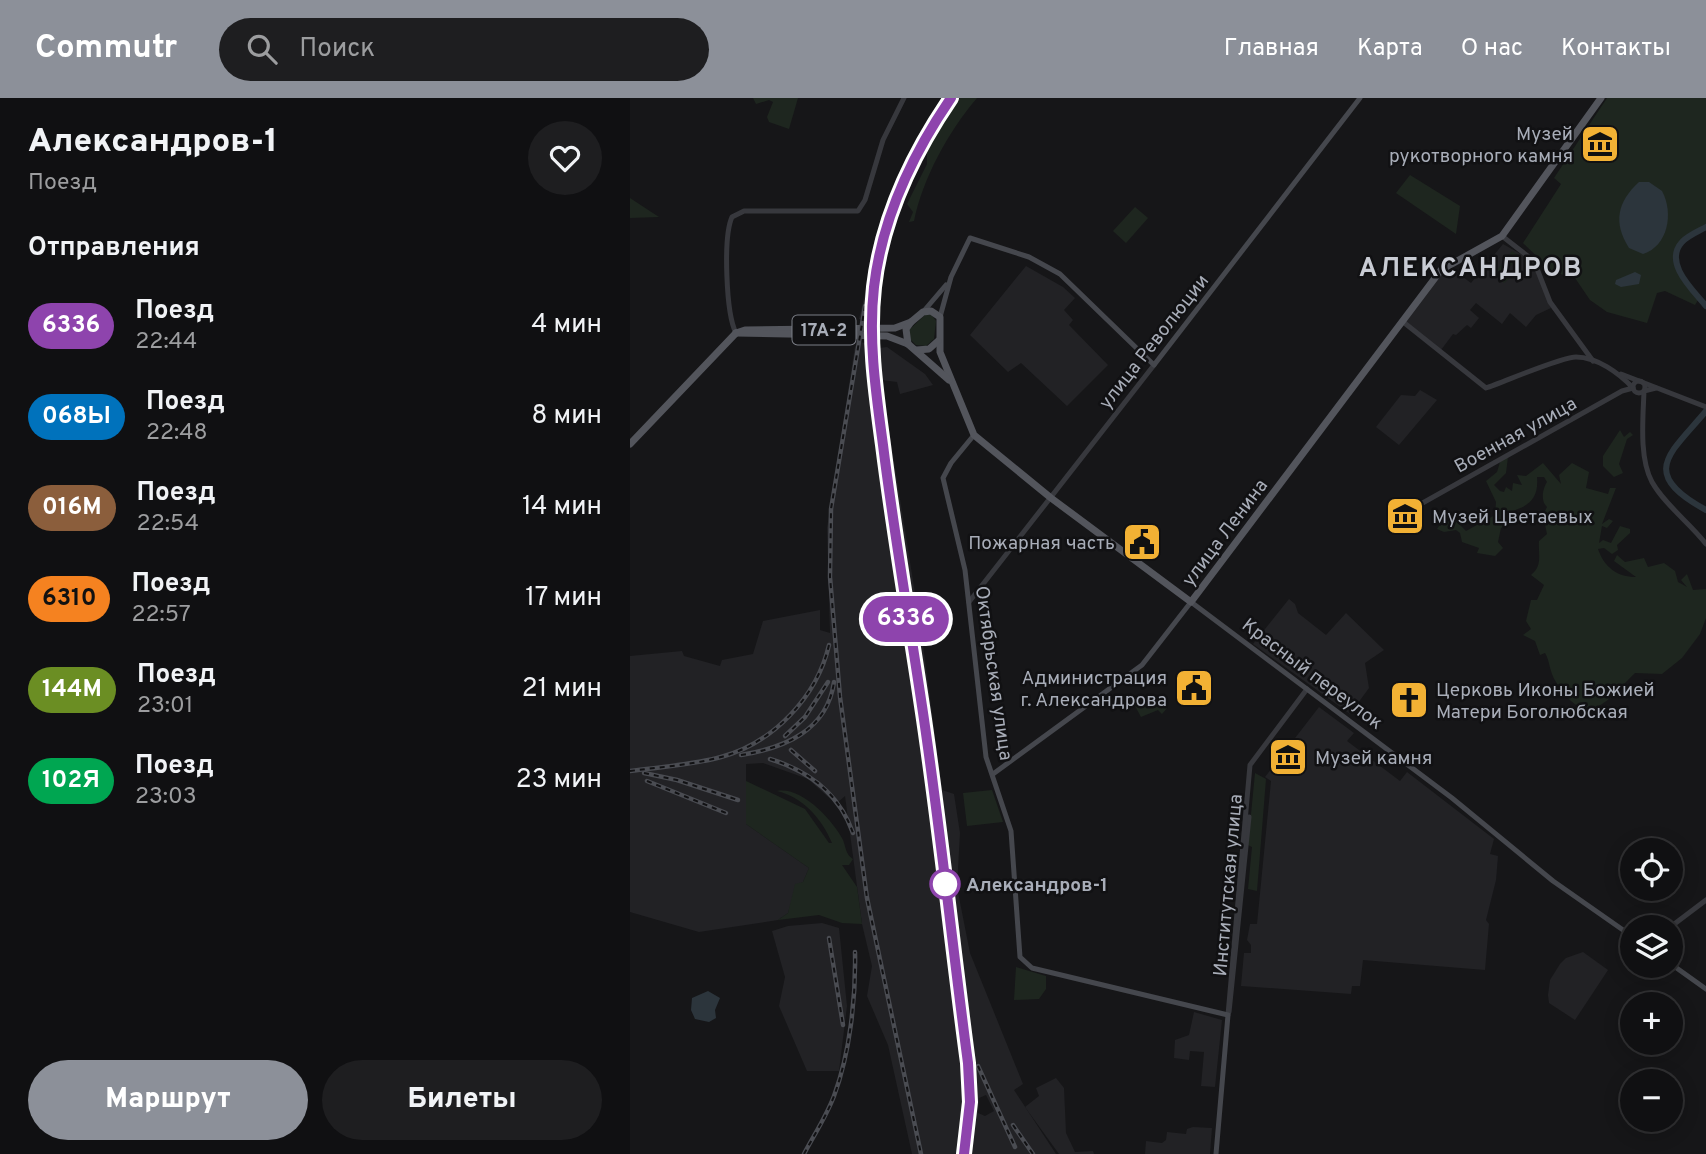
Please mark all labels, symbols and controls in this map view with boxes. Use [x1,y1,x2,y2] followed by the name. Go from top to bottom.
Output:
[219,18,709,81] search box
[35,28,177,70] text: Commutr
[243,30,281,68] icon: search
[299,33,375,66] text: Поиск
[1224,34,1319,64] text: Главная
[1357,34,1423,64] text: Карта
[1461,34,1523,64] text: О нас
[1561,34,1671,64] text: Контакты
[528,121,602,195] button: heart
[28,122,278,164] text: Александров-1
[1389,123,1573,169] place label: Музей рукотворного камня
[1579,123,1621,165] museum icon: Музей рукотворного камня
[28,169,97,198] text: Поезд
[28,232,200,265] text: Отправления
[1359,253,1583,286] district label: АЛЕКСАНДРОВ
[1094,270,1215,415] street label: улица Революции
[135,295,214,328] text: Поезд
[531,309,602,342] text: 4 мин
[42,311,100,341] text: 6336
[792,316,856,344] road number: 17А-2
[135,328,197,357] text: 22:44
[146,386,225,419] text: Поезд
[1451,392,1581,479] street label: Военная улица
[531,400,602,433] text: 8 мин
[42,402,111,432] text: 068Ы
[146,419,208,448] text: 22:48
[1177,475,1274,592] street label: улица Ленина
[137,477,215,510] text: Поезд
[522,491,602,524] text: 14 мин
[42,493,102,523] text: 016М
[1384,495,1426,537] museum icon: Музей Цветаевых
[1432,506,1593,530] place label: Музей Цветаевых
[137,510,199,539] text: 22:54
[1121,521,1163,563] public building icon: Пожарная часть
[968,532,1115,556] place label: Пожарная часть
[131,568,210,601] text: Поезд
[525,582,602,615] text: 17 мин
[42,584,96,614] text: 6310
[969,584,1017,762] street label: Октябрьская улица
[857,596,955,642] line badge: 6336
[131,601,191,630] text: 22:57
[877,604,935,634] text: 6336
[1236,614,1387,736] street label: Красный переулок
[137,659,216,692] text: Поезд
[1021,667,1167,713] place label: Администрация г. Александрова
[1173,667,1215,709] public building icon: Администрация г. Александрова
[522,673,602,706] text: 21 мин
[42,675,102,705] text: 144М
[1388,679,1430,721] church icon: Церковь Иконы Божией Матери Боголюбская
[1436,679,1655,725] place label: Церковь Иконы Божией Матери Боголюбская
[137,692,193,721] text: 23:01
[1267,736,1309,778] museum icon: Музей камня
[1315,747,1432,771] place label: Музей камня
[135,750,214,783] text: Поезд
[516,764,602,797] text: 23 мин
[42,766,100,796] text: 102Я
[135,783,197,812] text: 23:03
[1209,793,1249,977] street label: Институтская улица
[1620,838,1683,1132] map controls
[1620,838,1683,901] button: locate
[930,869,960,899] marker: Александров-1
[966,874,1108,898] place label: Александров-1
[1620,915,1683,978] button: layers
[1620,992,1683,1055] button: +
[28,1060,308,1140] button: Маршрут
[322,1060,602,1140] button: Билеты
[1620,1069,1683,1132] button: −

